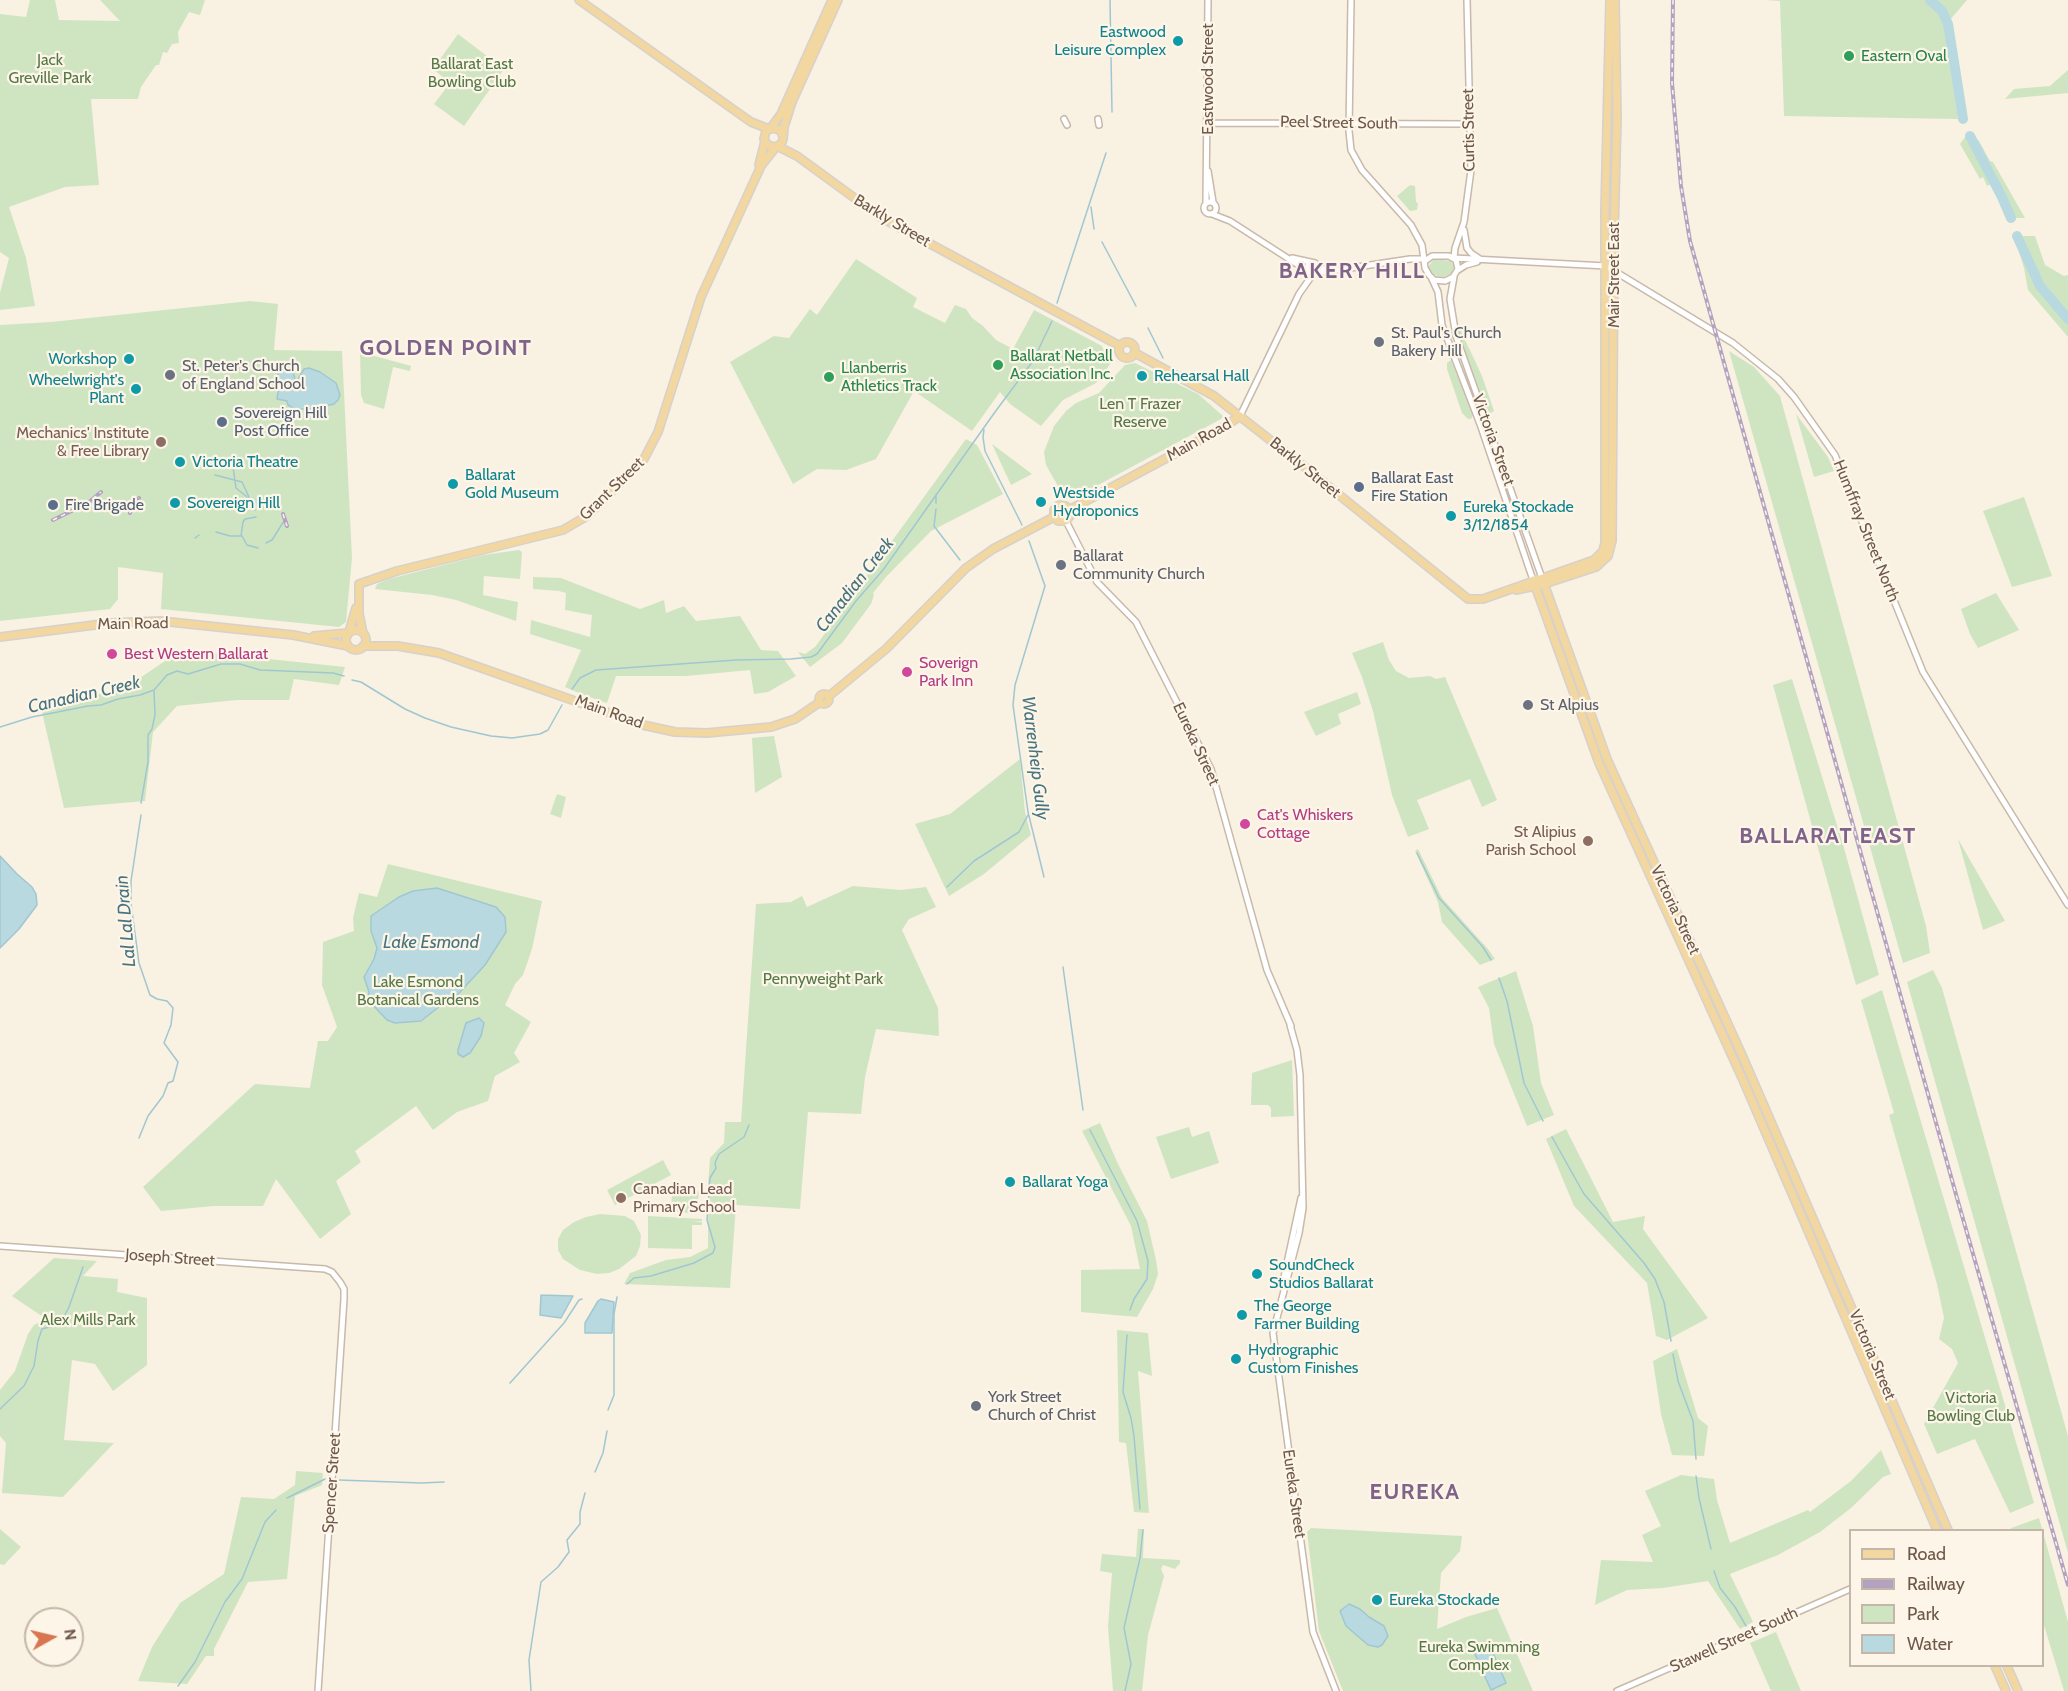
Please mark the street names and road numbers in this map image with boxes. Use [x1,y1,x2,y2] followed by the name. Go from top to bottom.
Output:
[1198,23,1218,135] street label: Eastwood Street
[1459,88,1479,172] street label: Curtis Street
[1280,112,1398,134] street label: Peel Street South
[850,191,934,251] street label: Barkly Street
[1604,222,1624,328] street label: Mair Street East
[1468,392,1518,488] street label: Victoria Street
[1163,414,1235,466] street label: Main Road
[1266,434,1344,502] street label: Barkly Street
[576,454,648,524] street label: Grant Street
[1829,457,1903,605] street label: Humffray Street North
[97,614,169,634] street label: Main Road
[572,691,646,733] street label: Main Road
[1168,699,1224,789] street label: Eureka Street
[1646,862,1704,958] street label: Victoria Street
[125,1245,215,1271] street label: Joseph Street
[1844,1307,1900,1403] street label: Victoria Street
[319,1432,345,1534] street label: Spencer Street
[1278,1448,1310,1540] street label: Eureka Street
[1667,1603,1801,1677] street label: Stawell Street South

